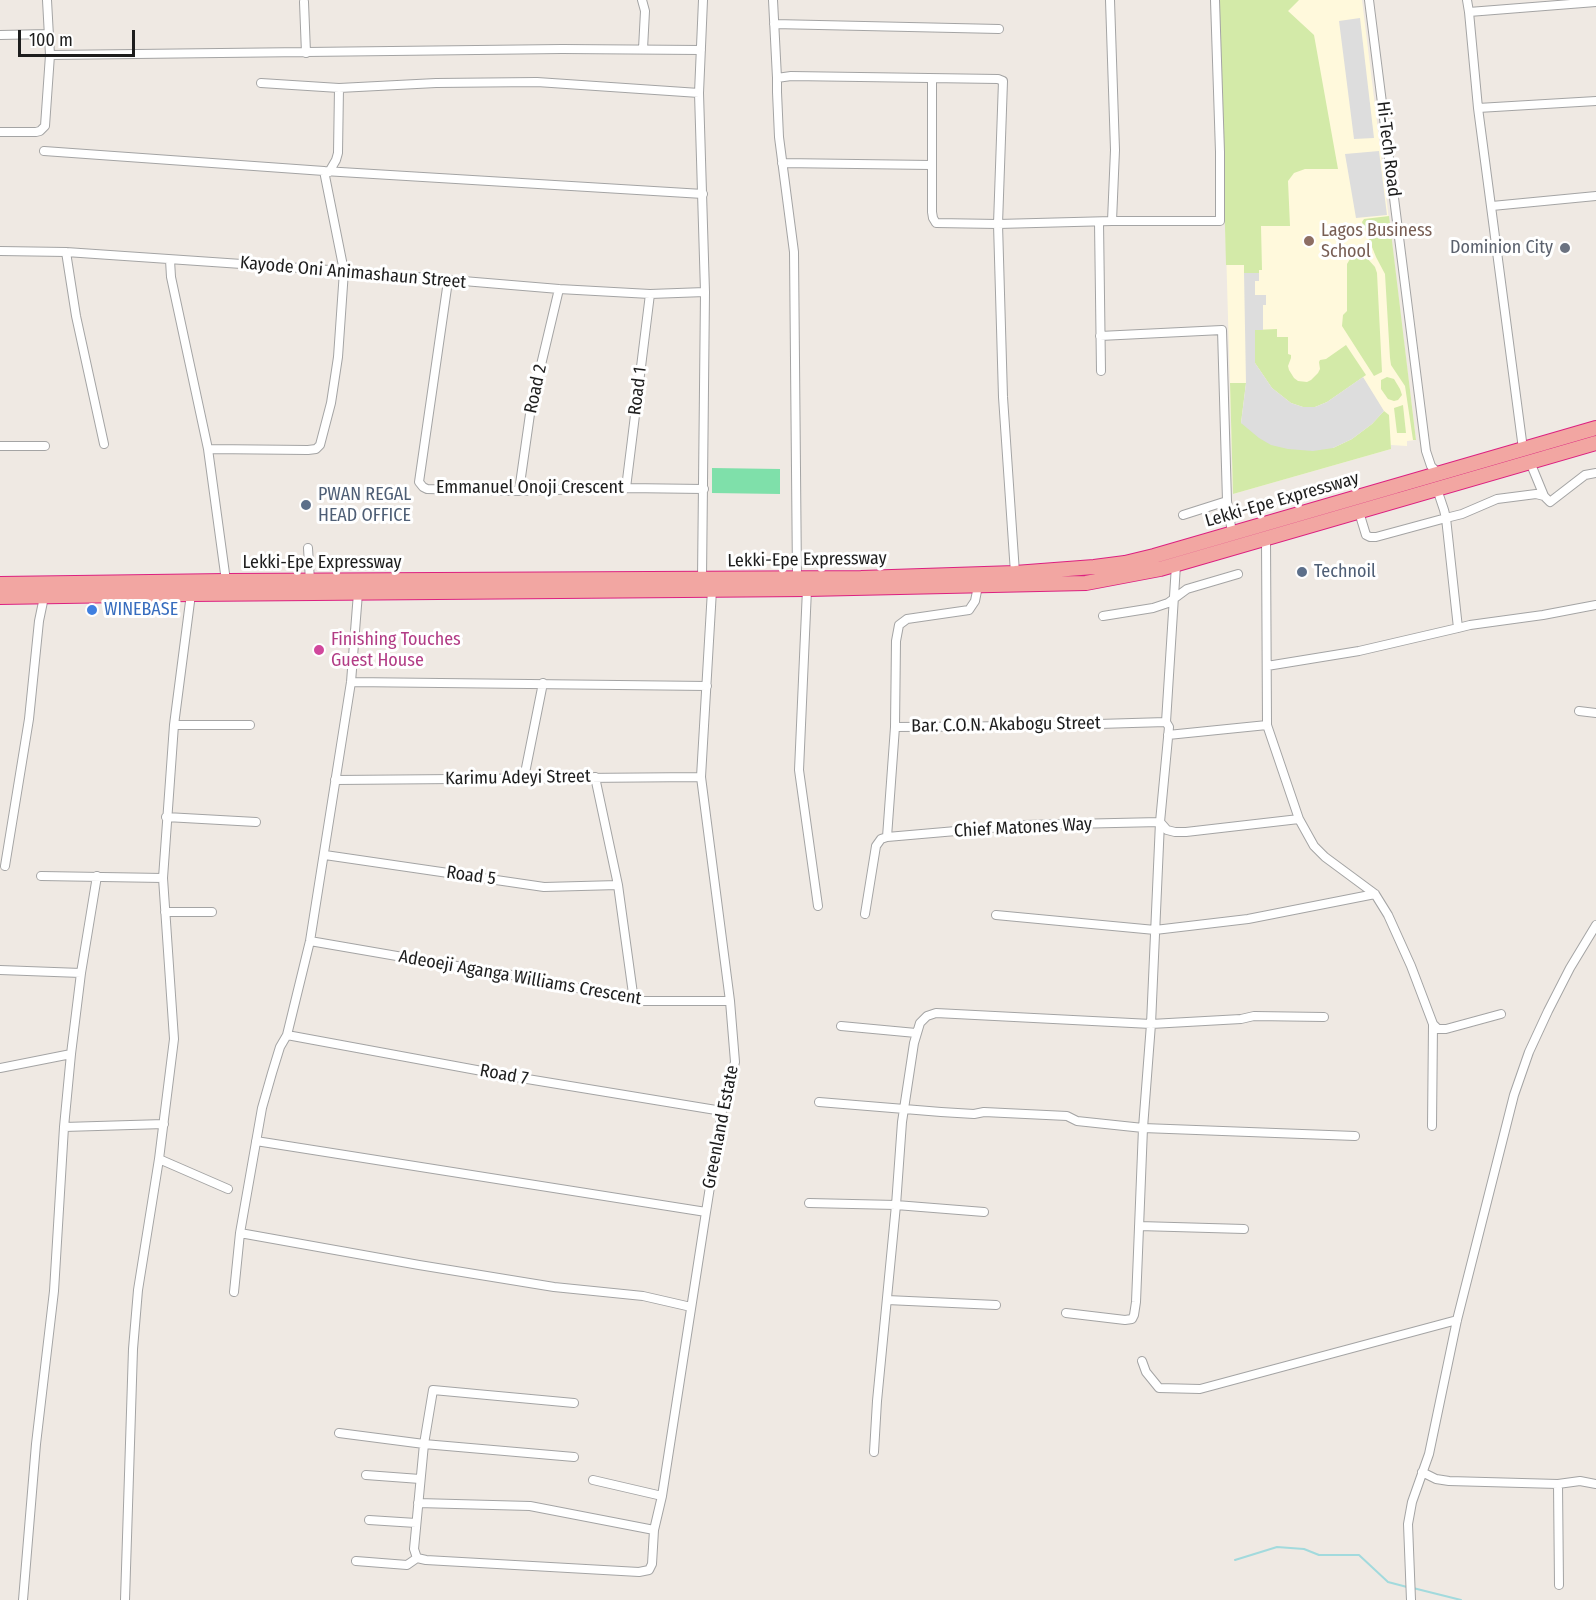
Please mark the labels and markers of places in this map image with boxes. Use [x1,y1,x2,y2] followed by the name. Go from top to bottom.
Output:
[1321,220,1432,262] place label: Lagos Business School
[1302,234,1316,248] marker: Lagos Business School
[1450,237,1553,259] place label: Dominion City
[1558,241,1572,255] marker: Dominion City
[318,484,411,526] place label: PWAN REGAL HEAD OFFICE
[299,498,313,512] marker: PWAN REGAL HEAD OFFICE
[1314,561,1376,583] place label: Technoil
[1295,565,1309,579] marker: Technoil
[104,599,178,621] place label: WINEBASE
[85,603,99,617] marker: WINEBASE
[331,629,461,672] place label: Finishing Touches Guest House
[312,643,326,657] marker: Finishing Touches Guest House

